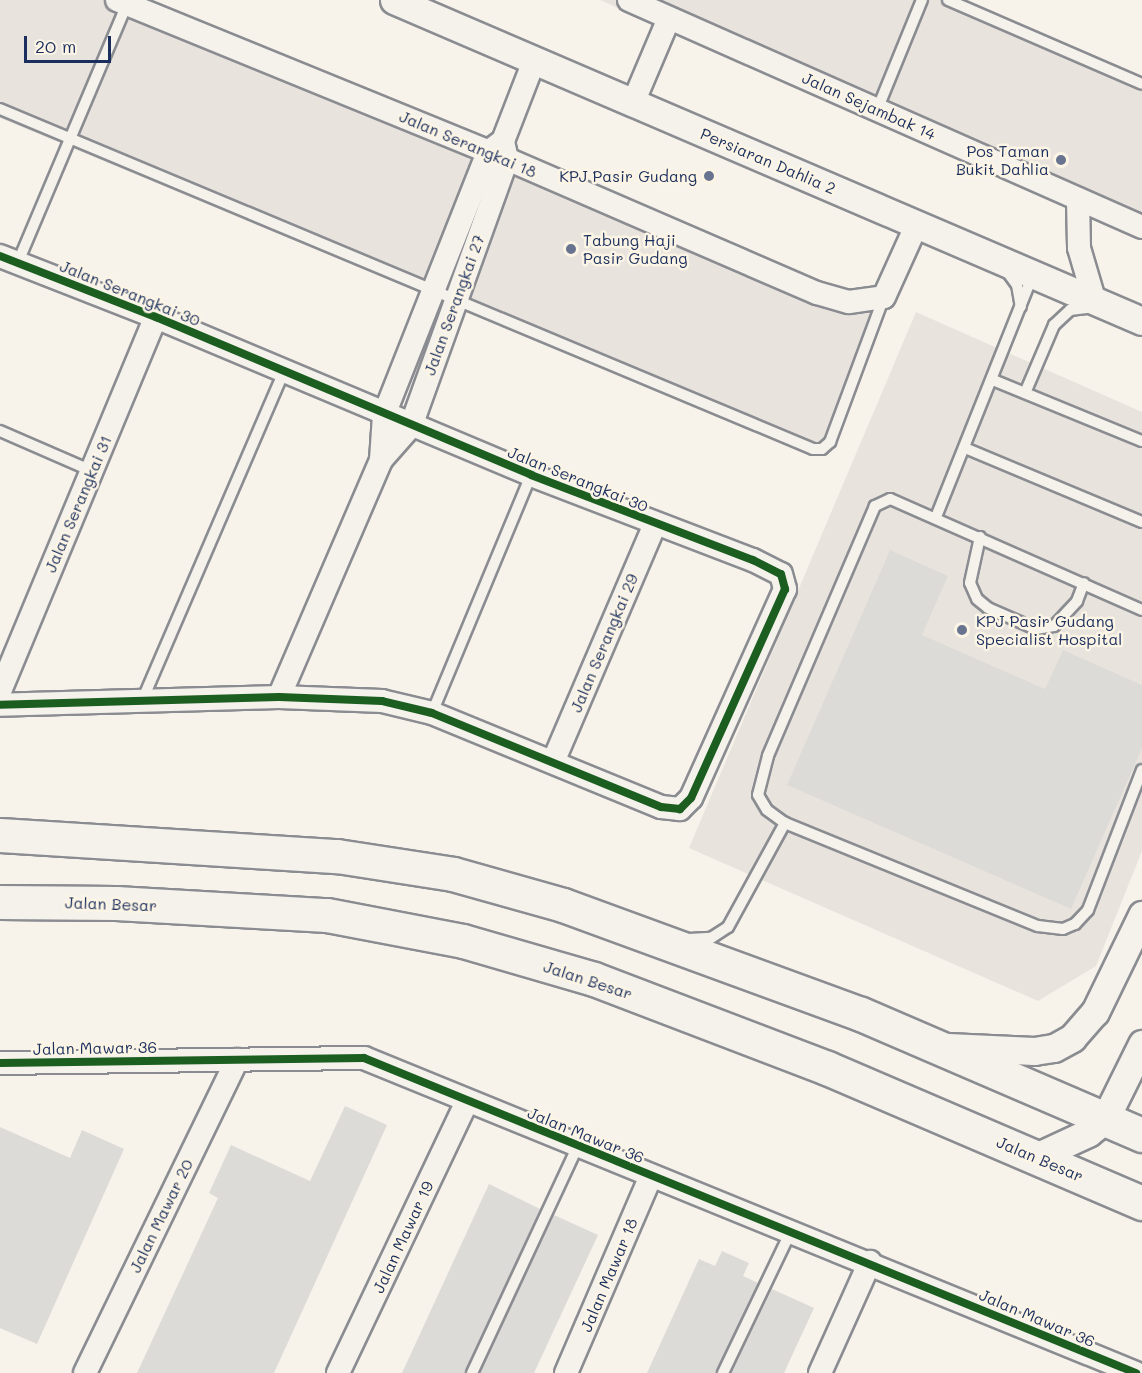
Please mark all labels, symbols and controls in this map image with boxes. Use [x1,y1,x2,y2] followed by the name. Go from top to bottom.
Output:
[27,24,114,62] scale bar
[35,34,76,58] text: 20 m
[799,68,939,144] street label: Jalan Sejambak 14
[397,106,539,182] street label: Jalan Serangkai 18
[697,124,839,198] street label: Persiaran Dahlia 2
[956,141,1049,179] place label: Pos Taman Bukit Dahlia
[1054,153,1068,167] marker: Pos Taman Bukit Dahlia
[559,166,697,186] place label: KPJ Pasir Gudang
[702,169,716,183] marker: KPJ Pasir Gudang
[583,230,687,268] place label: Tabung Haji Pasir Gudang
[420,232,488,378] street label: Jalan Serangkai 27
[564,242,578,256] marker: Tabung Haji Pasir Gudang
[57,256,203,330] street label: Jalan Serangkai 30
[40,433,116,575] street label: Jalan Serangkai 31
[505,442,651,516] street label: Jalan Serangkai 30
[566,571,642,715] street label: Jalan Serangkai 29
[976,611,1122,649] place label: KPJ Pasir Gudang Specialist Hospital
[953,621,971,639] marker: KPJ Pasir Gudang Specialist Hospital
[65,893,157,915] street label: Jalan Besar
[541,957,635,1003] street label: Jalan Besar
[33,1037,157,1059] street label: Jalan Mawar 36
[525,1103,647,1167] street label: Jalan Mawar 36
[994,1132,1086,1186] street label: Jalan Besar
[125,1156,197,1276] street label: Jalan Mawar 20
[369,1178,437,1296] street label: Jalan Mawar 19
[576,1215,642,1335] street label: Jalan Mawar 18
[976,1285,1098,1351] street label: Jalan Mawar 36

